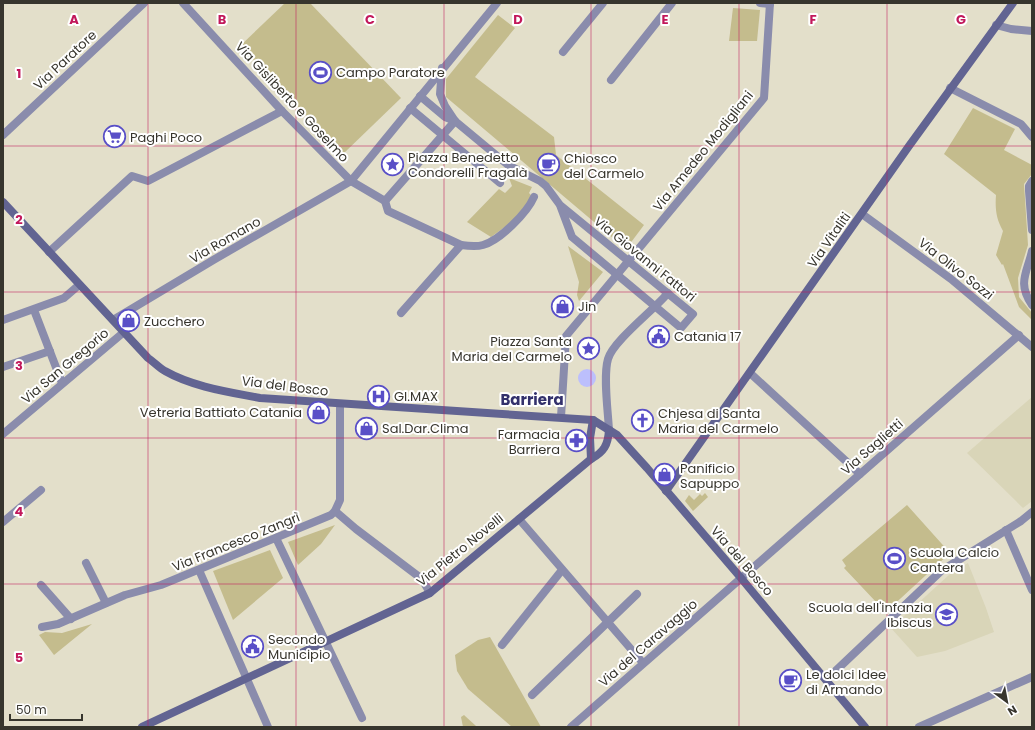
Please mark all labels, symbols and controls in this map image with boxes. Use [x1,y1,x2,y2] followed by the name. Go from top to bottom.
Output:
[69,10,79,29] text: A
[218,10,227,29] text: B
[365,10,375,29] text: C
[513,10,523,29] text: D
[661,10,669,29] text: E
[809,10,817,29] text: F
[956,10,966,29] text: G
[29,26,101,94] street label: Via Paratore
[231,37,353,167] street label: Via Gisliberto e Goselmo
[308,59,334,85] sports icon: Campo Paratore
[336,63,445,82] place label: Campo Paratore
[17,64,21,83] text: 1
[648,87,758,215] street label: Via Amedeo Modigliani
[101,124,127,150] supermarket icon: Paghi Poco
[130,128,202,147] place label: Paghi Poco
[408,148,528,182] place label: Piazza Benedetto Condorelli Fragalà
[564,149,644,183] place label: Chiosco del Carmelo
[380,151,406,177] place icon: Piazza Benedetto Condorelli Fragalà
[535,152,561,178] cafe icon: Chiosco del Carmelo
[803,208,855,272] street label: Via Vitaliti
[15,210,23,229] text: 2
[186,212,264,268] street label: Via Romano
[590,212,700,306] street label: Via Giovanni Fattori
[914,234,998,304] street label: Via Olivo Sozzi
[550,293,576,319] shop icon: Jin
[578,297,596,316] place label: Jin
[115,308,141,334] shop icon: Zucchero
[144,312,205,331] place label: Zucchero
[646,323,672,349] public building icon: Catania 17
[17,324,113,408] street label: Via San Gregorio
[674,327,741,346] place label: Catania 17
[452,332,572,366] place label: Piazza Santa Maria del Carmelo
[575,335,601,361] place icon: Piazza Santa Maria del Carmelo
[15,356,23,375] text: 3
[241,371,329,401] street label: Via del Bosco
[366,383,392,409] hospital icon: GI.MAX
[394,387,438,406] place label: GI.MAX
[500,389,564,410] district label: Barriera
[305,399,331,425] shop icon: Vetreria Battiato Catania
[140,403,302,422] place label: Vetreria Battiato Catania
[658,404,778,438] place label: Chjesa di Santa Maria del Carmelo
[630,407,656,433] church icon: Chjesa di Santa Maria del Carmelo
[354,415,380,441] shop icon: Sal.Dar.Clima
[837,415,907,479] street label: Via Saglietti
[382,419,469,438] place label: Sal.Dar.Clima
[498,425,560,459] place label: Farmacia Barriera
[563,428,589,454] pharmacy icon: Farmacia Barriera
[680,459,739,493] place label: Panificio Sapuppo
[651,462,677,488] shop icon: Panificio Sapuppo
[15,502,24,521] text: 4
[169,508,303,576] street label: Via Francesco Zangrì
[413,509,507,591] street label: Via Pietro Novelli
[706,522,778,600] street label: Via del Bosco
[910,543,999,577] place label: Scuola Calcio Cantera
[881,546,907,572] sports icon: Scuola Calcio Cantera
[594,595,702,691] street label: Via del Caravaggio
[808,598,932,632] place label: Scuola dell'infanzia Ibiscus
[934,601,960,627] school or university icon: Scuola dell'infanzia Ibiscus
[268,630,330,664] place label: Secondo Municipio
[240,633,266,659] public building icon: Secondo Municipio
[15,648,23,667] text: 5
[806,665,886,699] place label: Le dolci Idee di Armando
[778,668,804,694] cafe icon: Le dolci Idee di Armando
[987,682,1027,722] north arrow
[10,696,82,722] scale bar
[16,701,47,718] text: 50 m
[1005,702,1020,719] text: N

